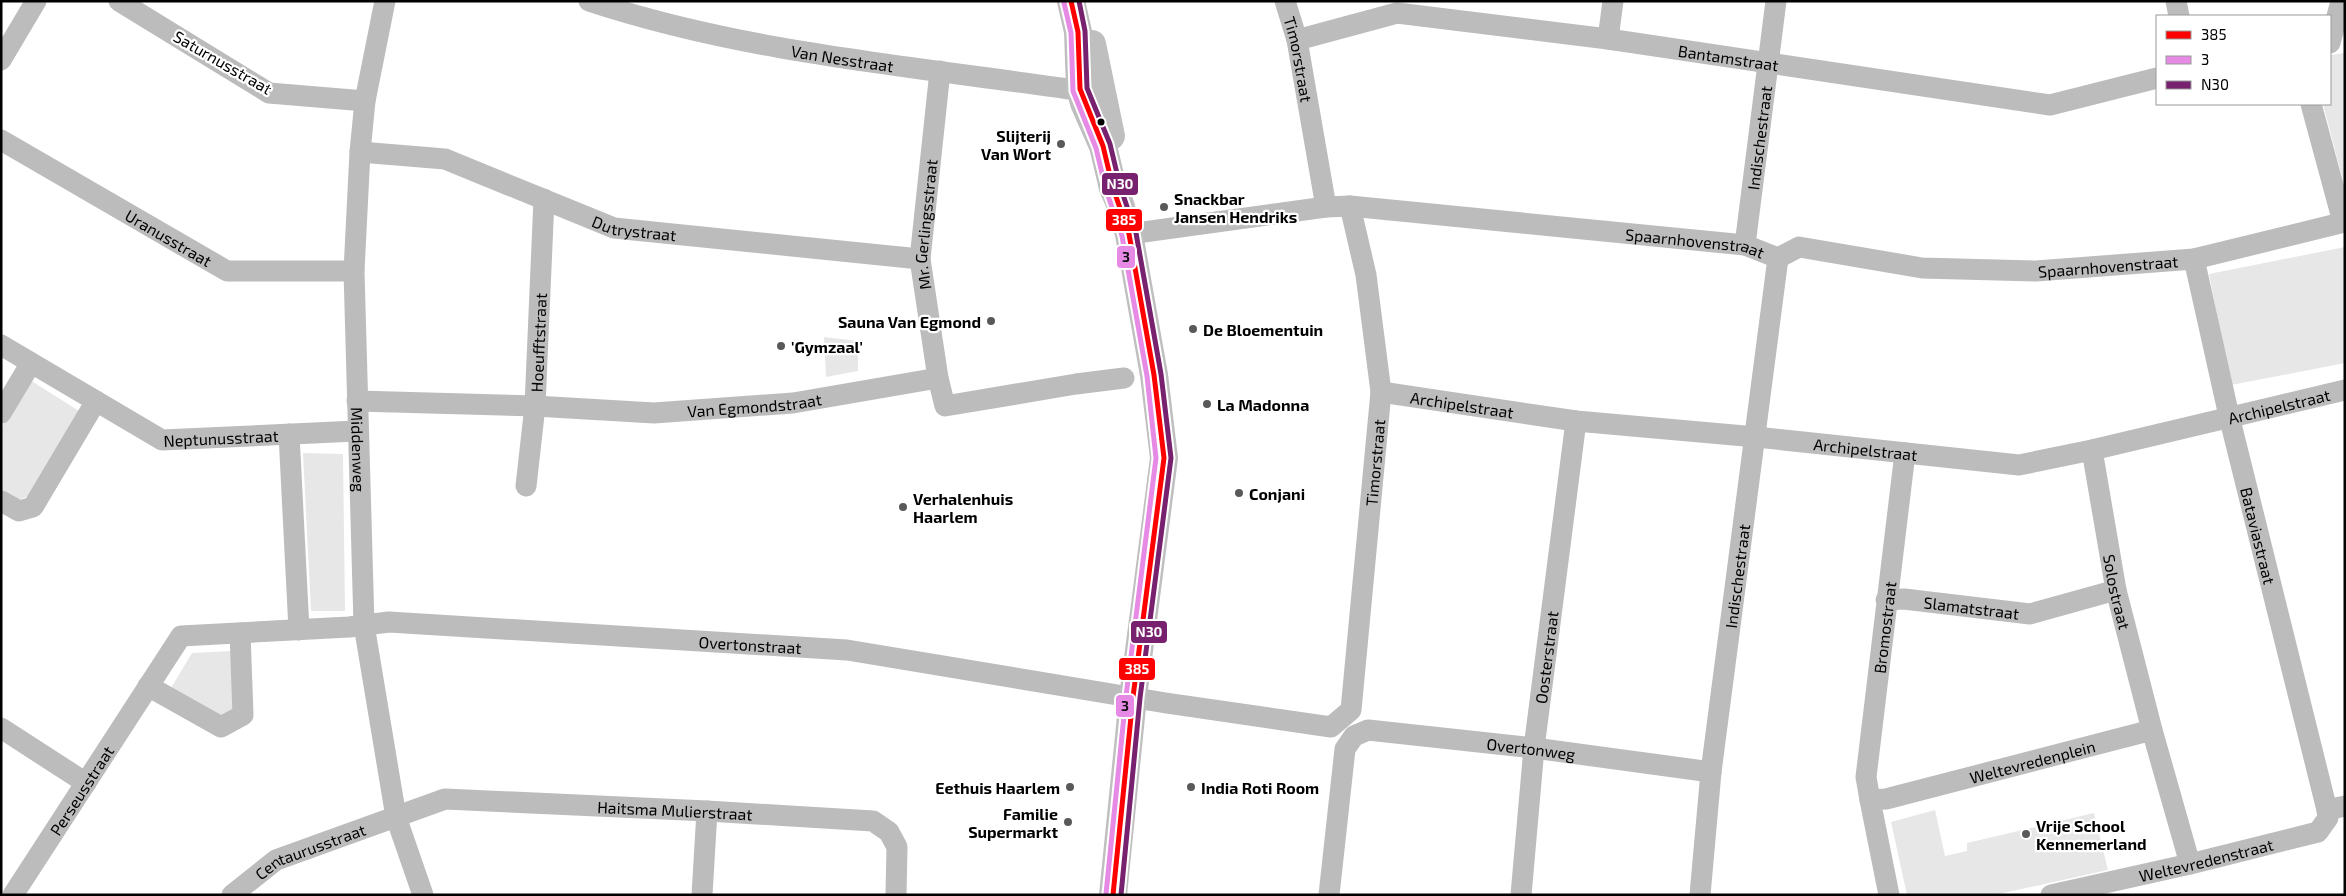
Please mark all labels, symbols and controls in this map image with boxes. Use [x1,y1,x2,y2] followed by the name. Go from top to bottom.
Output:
[1281,14,1317,103] street label: Timorstraat
[2156,15,2331,105] legend
[2201,25,2227,43] text: 385
[171,26,275,98] street label: Saturnusstraat
[790,40,895,75] street label: Van Nesstraat
[1677,40,1780,74] street label: Bantamstraat
[2201,50,2209,68] text: 3
[2201,75,2229,93] text: N30
[1743,85,1775,191] street label: Indischestraat
[1096,117,1106,127] unlabelled marker
[981,126,1051,163] place label: Slijterij Van Wort
[1055,138,1067,150] marker: Slijterij Van Wort
[910,158,940,291] street label: Mr. Gerlingsstraat
[1101,172,1139,196] line badge: N30
[1107,175,1134,192] text: N30
[1174,189,1297,226] place label: Snackbar Jansen Hendriks
[1158,201,1170,213] marker: Snackbar Jansen Hendriks
[122,205,215,270] street label: Uranusstraat
[1105,208,1143,232] line badge: 385
[590,211,677,244] street label: Dutrystraat
[1112,211,1136,228] text: 385
[1625,224,1768,261] street label: Spaarnhovenstraat
[1116,245,1136,269] line badge: 3
[1122,248,1130,265] text: 3
[2037,251,2179,280] street label: Spaarnhovenstraat
[526,293,549,393] street label: Hoeufftstraat
[838,312,981,331] place label: Sauna Van Egmond
[985,315,997,327] marker: Sauna Van Egmond
[1203,320,1323,339] place label: De Bloementuin
[1187,323,1199,335] marker: De Bloementuin
[791,337,863,357] place label: 'Gymzaal'
[775,340,787,352] marker: 'Gymzaal'
[2226,384,2332,427] street label: Archipelstraat
[1409,387,1515,421] street label: Archipelstraat
[687,389,823,420] street label: Van Egmondstraat
[1217,395,1309,414] place label: La Madonna
[1201,398,1213,410] marker: La Madonna
[348,407,370,492] street label: Middenweg
[1361,418,1388,507] street label: Timorstraat
[163,425,279,449] street label: Neptunusstraat
[1813,434,1918,464] street label: Archipelstraat
[1249,484,1305,503] place label: Conjani
[2238,485,2280,586] street label: Bataviastraat
[1233,487,1245,499] marker: Conjani
[913,489,1013,526] place label: Verhalenhuis Haarlem
[897,501,909,513] marker: Verhalenhuis Haarlem
[1720,523,1753,629] street label: Indischestraat
[2101,553,2135,631] street label: Solostraat
[1869,580,1899,675] street label: Bromostraat
[1923,592,2020,622] street label: Slamatstraat
[1530,610,1561,705] street label: Oosterstraat
[1130,620,1168,644] line badge: N30
[1136,623,1163,640] text: N30
[698,631,802,657] street label: Overtonstraat
[1118,657,1156,681] line badge: 385
[1125,660,1149,677] text: 385
[1115,694,1135,718] line badge: 3
[1121,697,1129,714] text: 3
[1486,733,1577,763] street label: Overtonweg
[1967,736,2097,786] street label: Weltevredenplein
[45,742,117,838] street label: Perseusstraat
[935,778,1060,797] place label: Eethuis Haarlem
[1201,778,1319,797] place label: India Roti Room
[1064,781,1076,793] marker: Eethuis Haarlem
[1185,781,1197,793] marker: India Roti Room
[597,796,753,823] street label: Haitsma Mulierstraat
[968,804,1058,841] place label: Familie Supermarkt
[1062,816,1074,828] marker: Familie Supermarkt
[2036,816,2147,853] place label: Vrije School Kennemerland
[251,819,368,883] street label: Centaurusstraat
[2020,828,2032,840] marker: Vrije School Kennemerland
[2137,834,2275,885] street label: Weltevredenstraat

